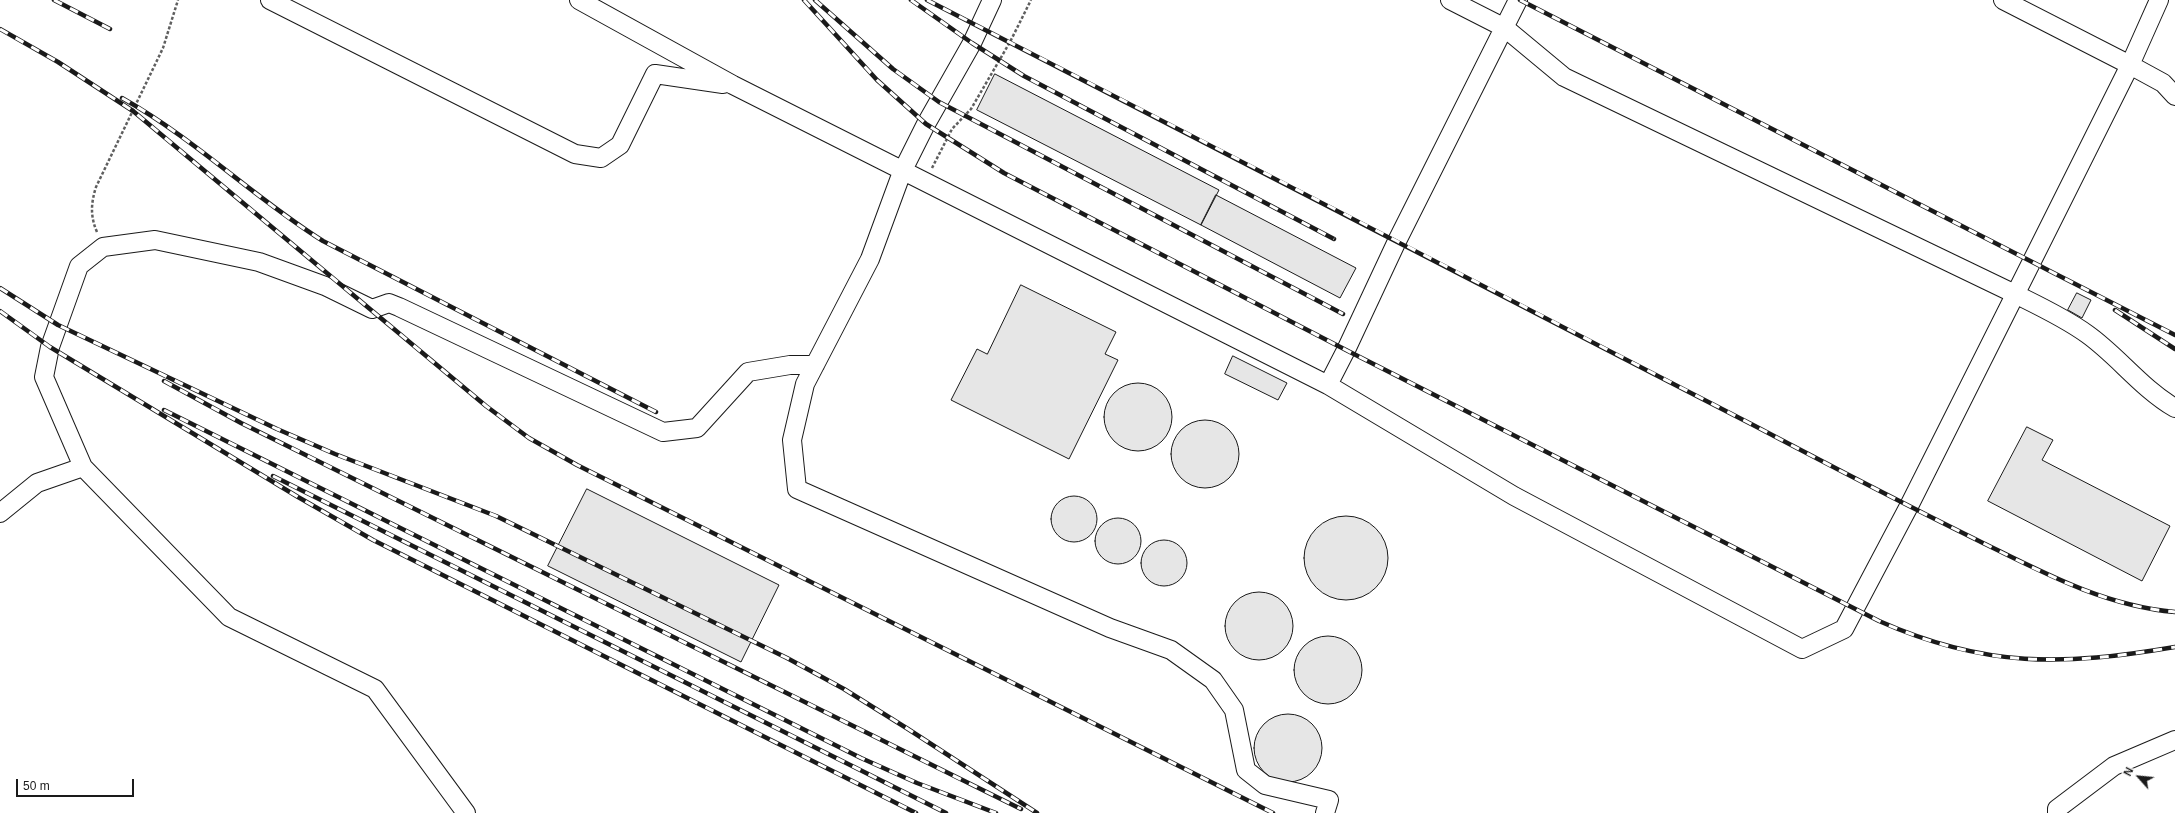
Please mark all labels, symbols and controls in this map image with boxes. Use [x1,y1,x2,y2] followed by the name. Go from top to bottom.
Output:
[2119,757,2159,797] north arrow
[2121,765,2135,778] text: N
[18,771,136,797] scale bar
[23,779,50,793] text: 50 m

